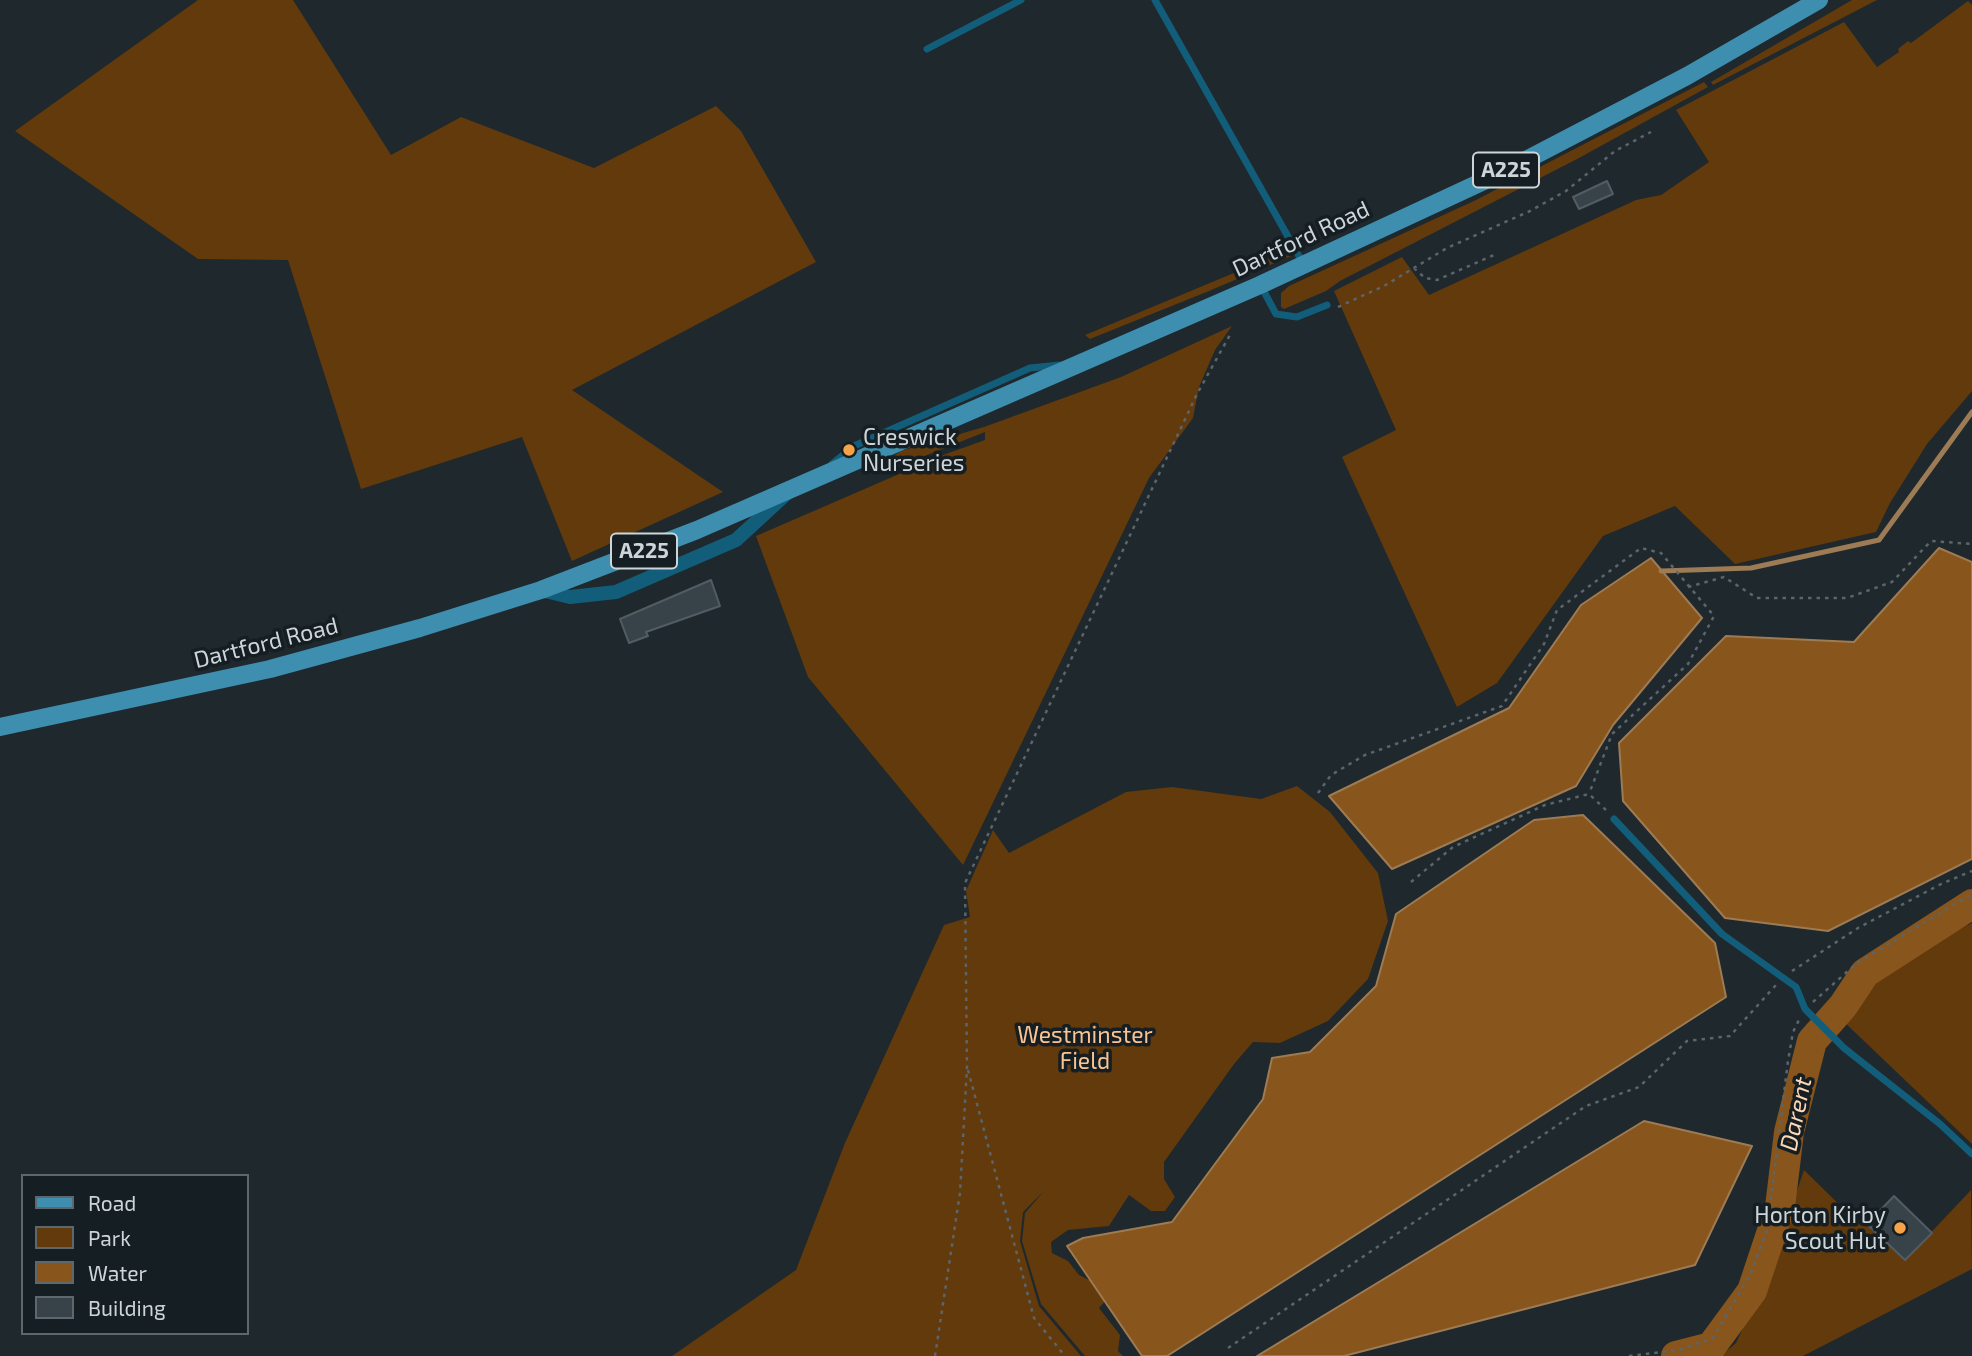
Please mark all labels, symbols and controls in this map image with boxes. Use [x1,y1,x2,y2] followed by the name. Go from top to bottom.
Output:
[1473,152,1539,188] road number: A225
[1228,195,1374,283] street label: Dartford Road
[863,423,965,477] place label: Creswick Nurseries
[841,442,857,458] marker: Creswick Nurseries
[611,534,677,568] road number: A225
[191,612,341,674] street label: Dartford Road
[1017,1021,1153,1075] park label: Westminster Field
[1774,1074,1818,1154] water label: Darent
[21,1174,248,1335] legend
[88,1190,136,1215] text: Road
[1754,1201,1886,1255] place label: Horton Kirby Scout Hut
[1892,1220,1908,1236] marker: Horton Kirby Scout Hut
[88,1225,131,1250] text: Park
[88,1260,147,1285] text: Water
[88,1295,166,1320] text: Building

